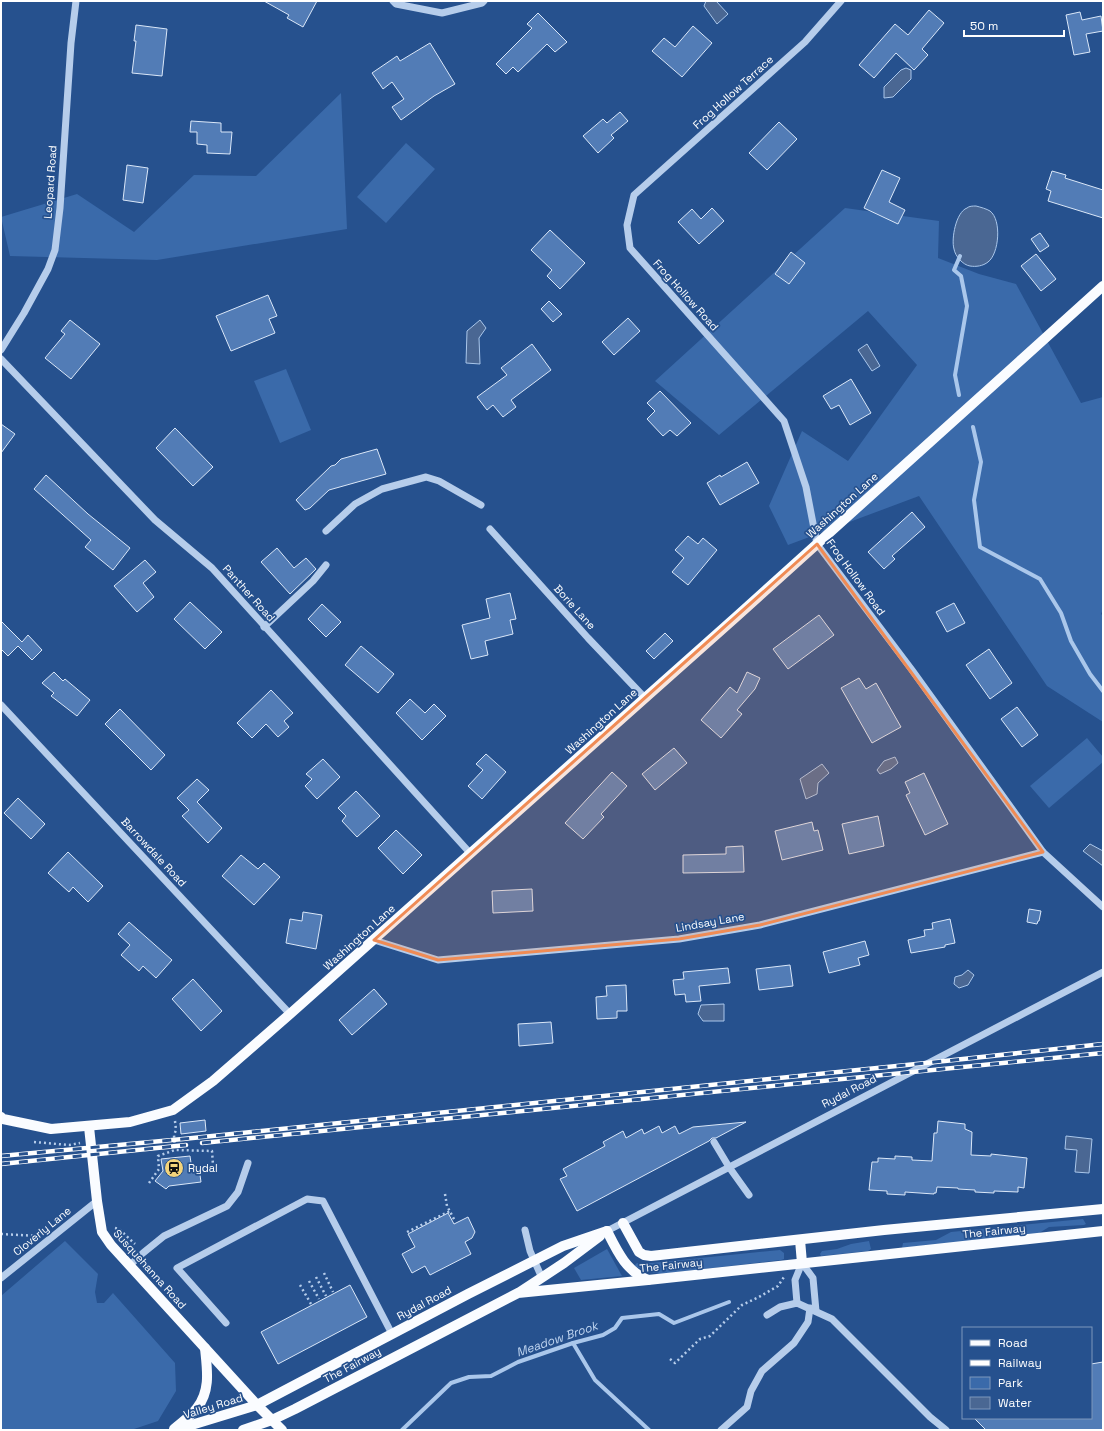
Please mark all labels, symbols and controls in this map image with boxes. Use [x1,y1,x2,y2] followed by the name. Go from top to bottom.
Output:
[964,12,1064,38] scale bar
[970,18,998,34] text: 50 m
[690,52,776,132] street label: Frog Hollow Terrace
[40,145,60,219] street label: Leopard Road
[650,256,722,334] street label: Frog Hollow Road
[803,469,881,541] street label: Washington Lane
[824,536,888,618] street label: Frog Hollow Road
[220,562,278,624] street label: Panther Road
[551,582,599,632] street label: Borie Lane
[562,685,640,757] street label: Washington Lane
[118,814,190,890] street label: Barrowdale Road
[320,901,398,973] street label: Washington Lane
[675,909,745,935] street label: Lindsay Lane
[819,1071,879,1111] street label: Rydal Road
[163,1157,185,1179] station icon: Rydal
[188,1161,218,1175] place label: Rydal
[10,1203,74,1259] street label: Cloverly Lane
[962,1221,1026,1241] street label: The Fairway
[111,1226,189,1312] street label: Susquehanna Road
[639,1255,703,1275] street label: The Fairway
[394,1283,454,1323] street label: Rydal Road
[514,1317,601,1360] water label: Meadow Brook
[962,1327,1092,1419] legend
[998,1335,1027,1351] text: Road
[321,1344,383,1386] street label: The Fairway
[998,1355,1042,1371] text: Railway
[998,1375,1023,1391] text: Park
[182,1390,244,1422] street label: Valley Road
[998,1395,1032,1411] text: Water

